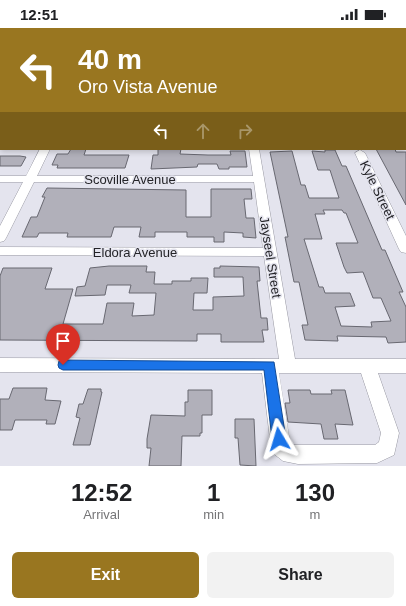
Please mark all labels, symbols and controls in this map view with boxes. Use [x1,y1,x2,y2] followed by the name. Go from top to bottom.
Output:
[20,6,58,23] text: 12:51
[12,44,64,96] icon: left
[78,44,142,75] text: 40 m
[78,77,217,97] text: Oro Vista Avenue
[150,120,172,142] icon: left
[192,120,214,142] icon: ahead
[234,120,256,142] icon: right
[357,158,398,222] street label: Kyle Street
[84,172,176,187] street label: Scoville Avenue
[257,215,284,299] street label: Jayseel Street
[93,245,177,260] street label: Eldora Avenue
[46,324,80,365] pin
[52,330,74,352] icon: arrive
[258,418,300,460] position arrow
[71,479,132,506] text: 12:52
[207,479,220,506] text: 1
[295,479,335,506] text: 130
[83,507,120,522] text: Arrival
[203,507,224,522] text: min
[310,507,320,522] text: m
[12,552,199,598] button: Exit
[207,552,394,598] button: Share

